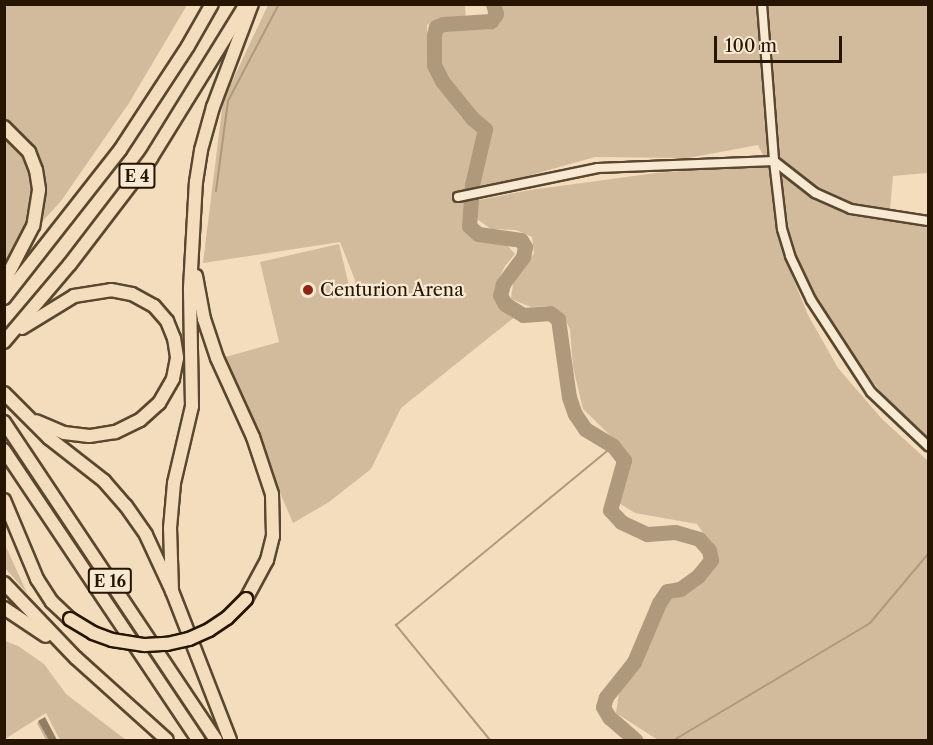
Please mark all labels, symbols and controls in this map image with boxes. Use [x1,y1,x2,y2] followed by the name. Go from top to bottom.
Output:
[717,24,844,62] scale bar
[725,35,777,57] text: 100 m
[118,163,156,189] road number: E 4
[320,279,464,301] place label: Centurion Arena
[301,283,315,297] marker: Centurion Arena
[88,568,132,594] road number: E 16

